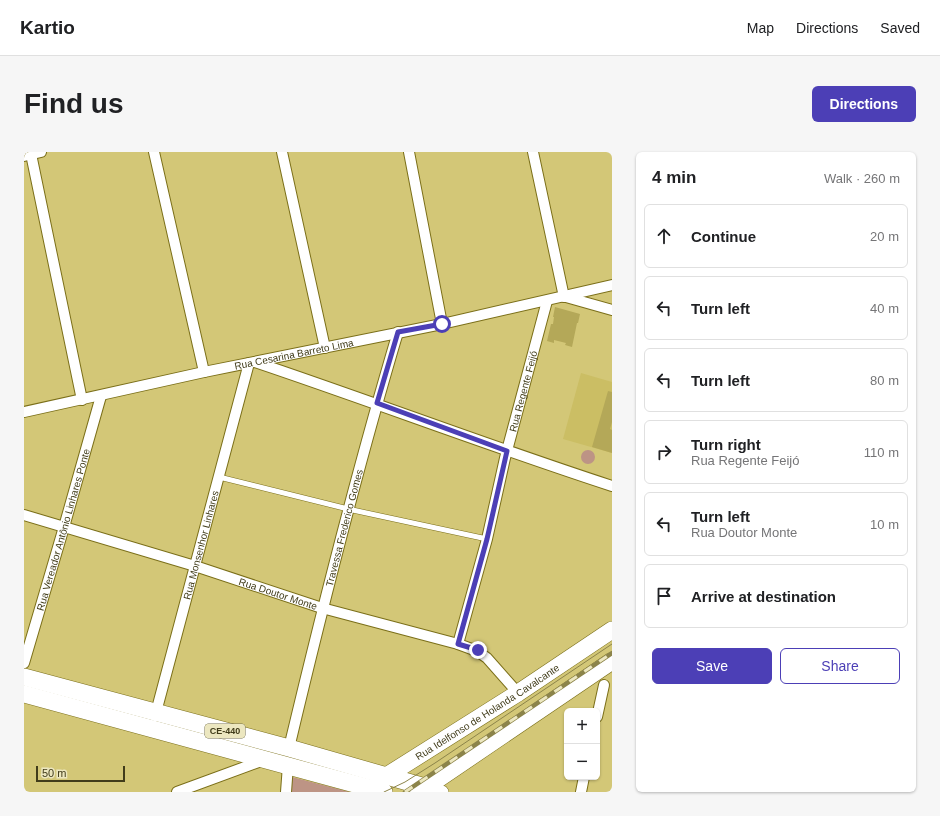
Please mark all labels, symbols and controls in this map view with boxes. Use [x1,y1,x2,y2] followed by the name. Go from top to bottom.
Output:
[20,17,75,38] text: Kartio
[747,20,774,36] text: Map
[796,20,858,36] text: Directions
[880,20,920,36] text: Saved
[812,86,916,122] button: Directions
[24,88,124,119] text: Find us
[652,168,696,187] text: 4 min
[824,171,900,186] text: Walk · 260 m
[653,225,675,247] icon: ahead
[691,228,756,245] text: Continue
[870,229,899,244] text: 20 m
[653,297,675,319] icon: left
[691,300,750,317] text: Turn left
[870,301,899,316] text: 40 m
[433,315,451,333] route start
[233,336,355,371] street label: Rua Cesarina Barreto Lima
[507,349,539,433] street label: Rua Regente Feijó
[653,369,675,391] icon: left
[691,372,750,389] text: Turn left
[870,373,899,388] text: 80 m
[691,436,761,453] text: Turn right
[653,441,675,463] icon: right
[864,445,899,460] text: 110 m
[34,447,91,612] street label: Rua Vereador Antônio Linhares Ponte
[691,453,799,468] text: Rua Regente Feijó
[323,468,364,588] street label: Travessa Frederico Gomes
[181,489,220,601] street label: Rua Monsenhor Linhares
[691,508,750,525] text: Turn left
[653,513,675,535] icon: left
[870,517,899,532] text: 10 m
[691,525,797,540] text: Rua Doutor Monte
[238,575,319,612] street label: Rua Doutor Monte
[653,585,675,607] icon: arrive
[691,588,836,605] text: Arrive at destination
[469,641,487,659] route end
[652,648,772,684] button: Save
[780,648,900,684] button: Share
[413,661,561,762] street label: Rua Idelfonso de Holanda Cavalcante
[564,708,600,780] map controls
[564,708,600,744] button: +
[205,724,245,738] road number: CE-440
[564,744,600,780] button: −
[36,764,125,783] scale bar
[42,767,66,779] text: 50 m

